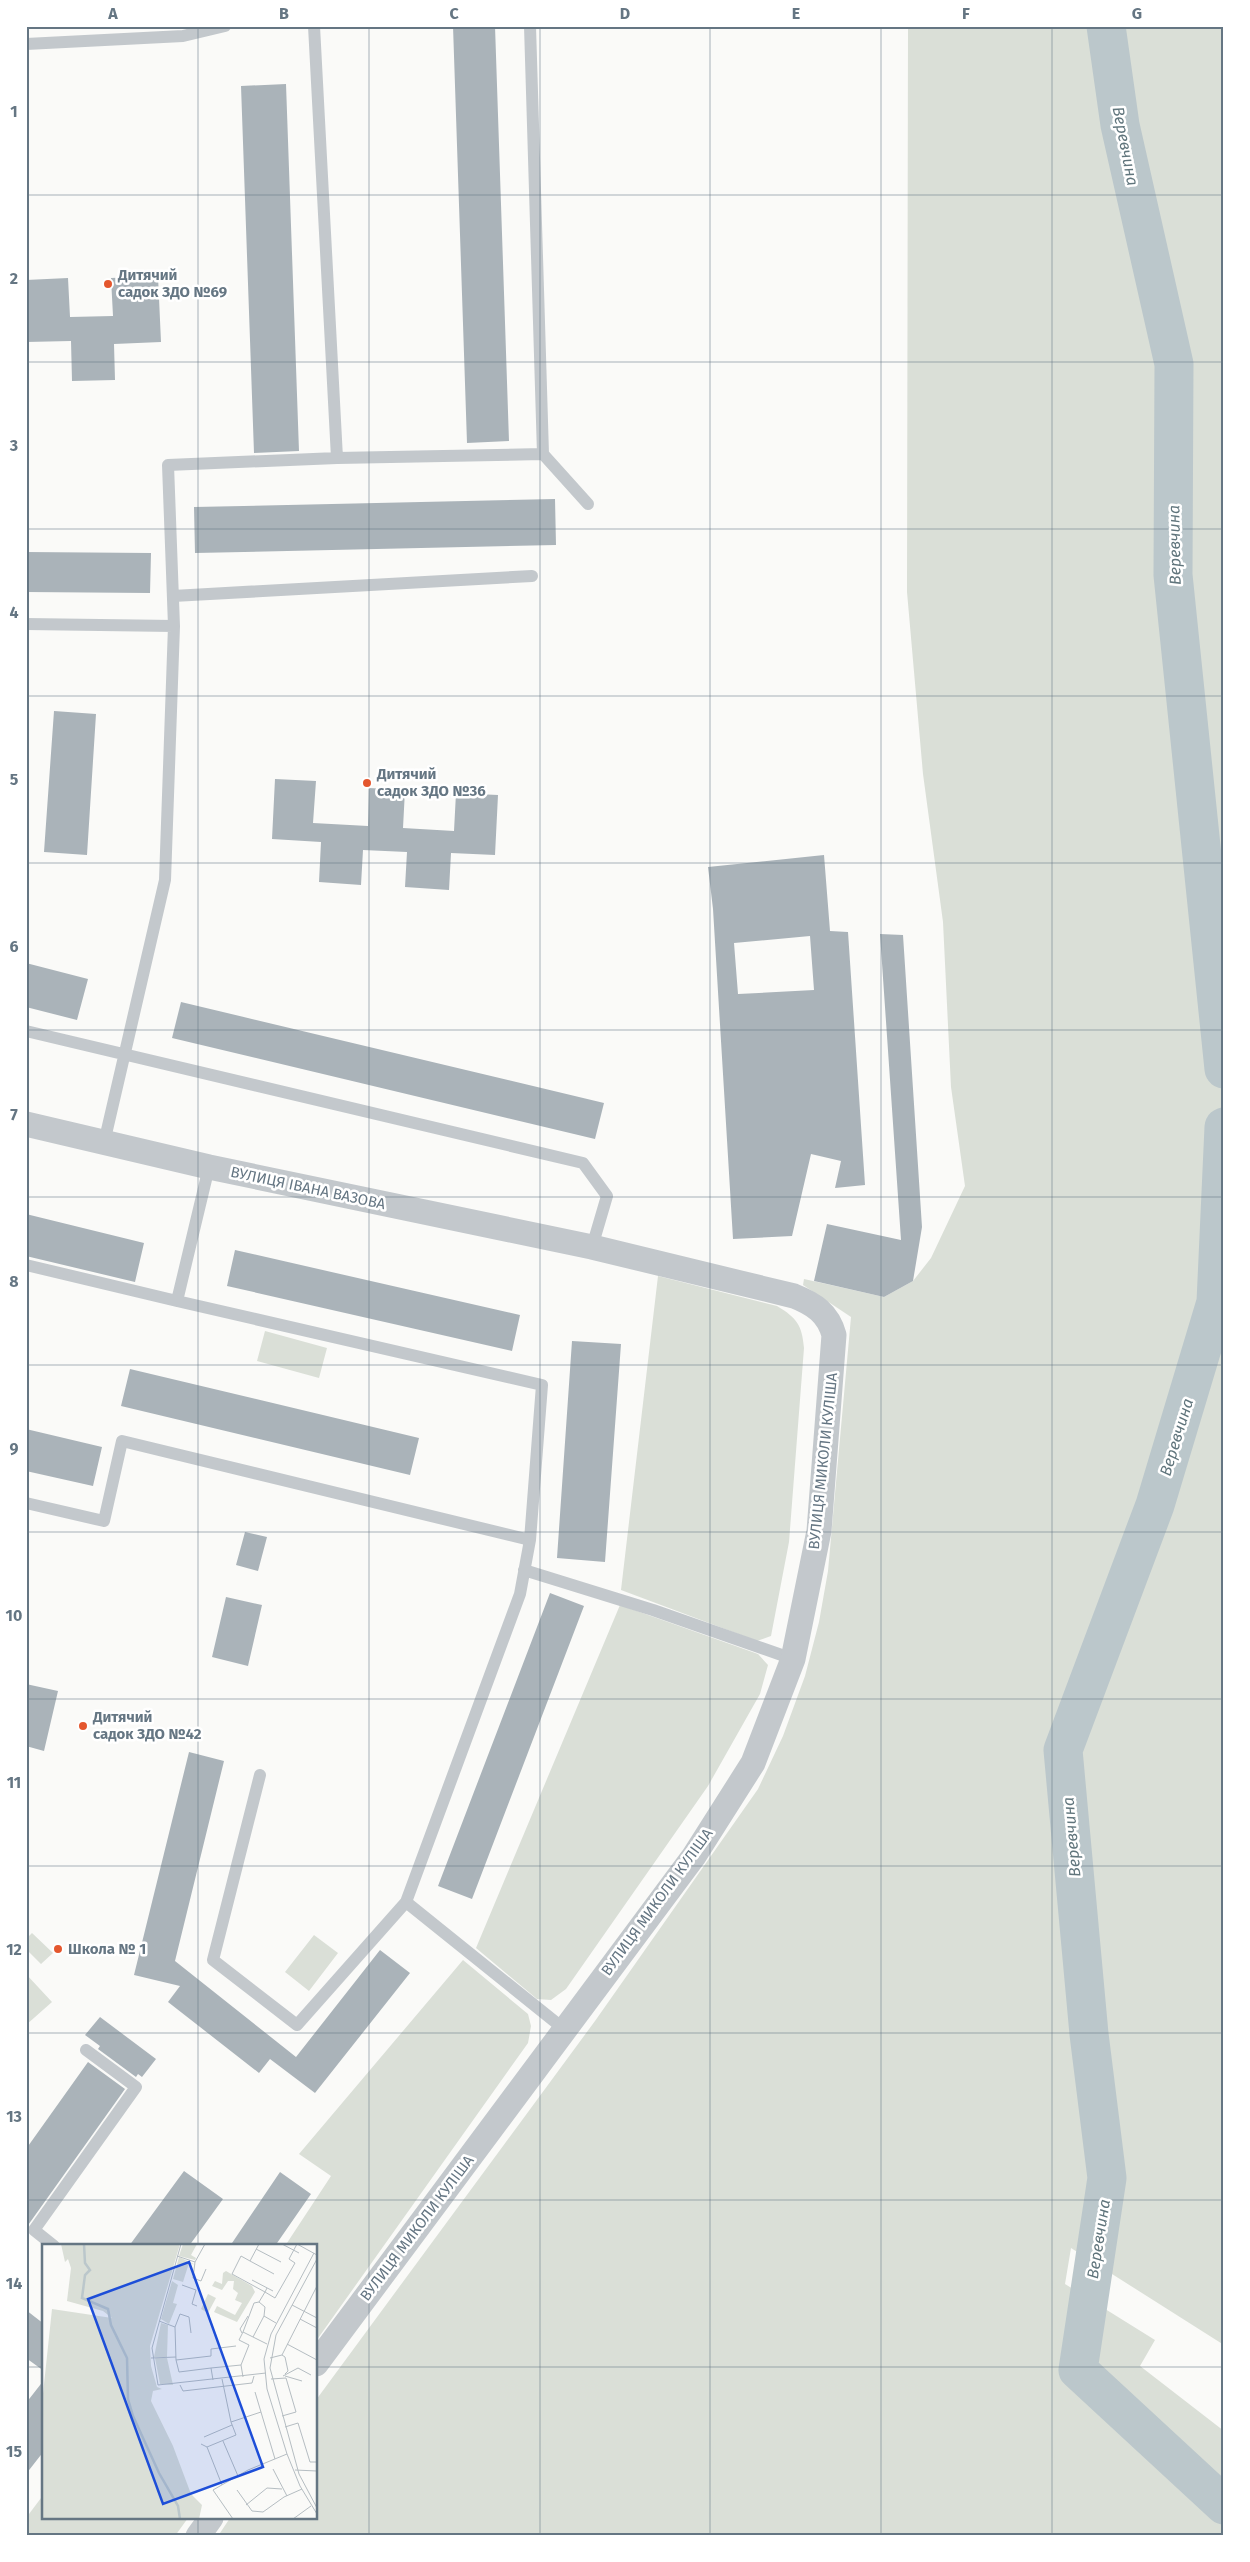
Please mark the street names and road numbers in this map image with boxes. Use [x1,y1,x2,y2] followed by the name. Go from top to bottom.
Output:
[229,1163,388,1213] street label: ВУЛИЦЯ ІВАНА ВАЗОВА
[805,1371,841,1550] street label: ВУЛИЦЯ МИКОЛИ КУЛІША
[597,1824,717,1979] street label: ВУЛИЦЯ МИКОЛИ КУЛІША
[356,2151,478,2304] street label: ВУЛИЦЯ МИКОЛИ КУЛІША

